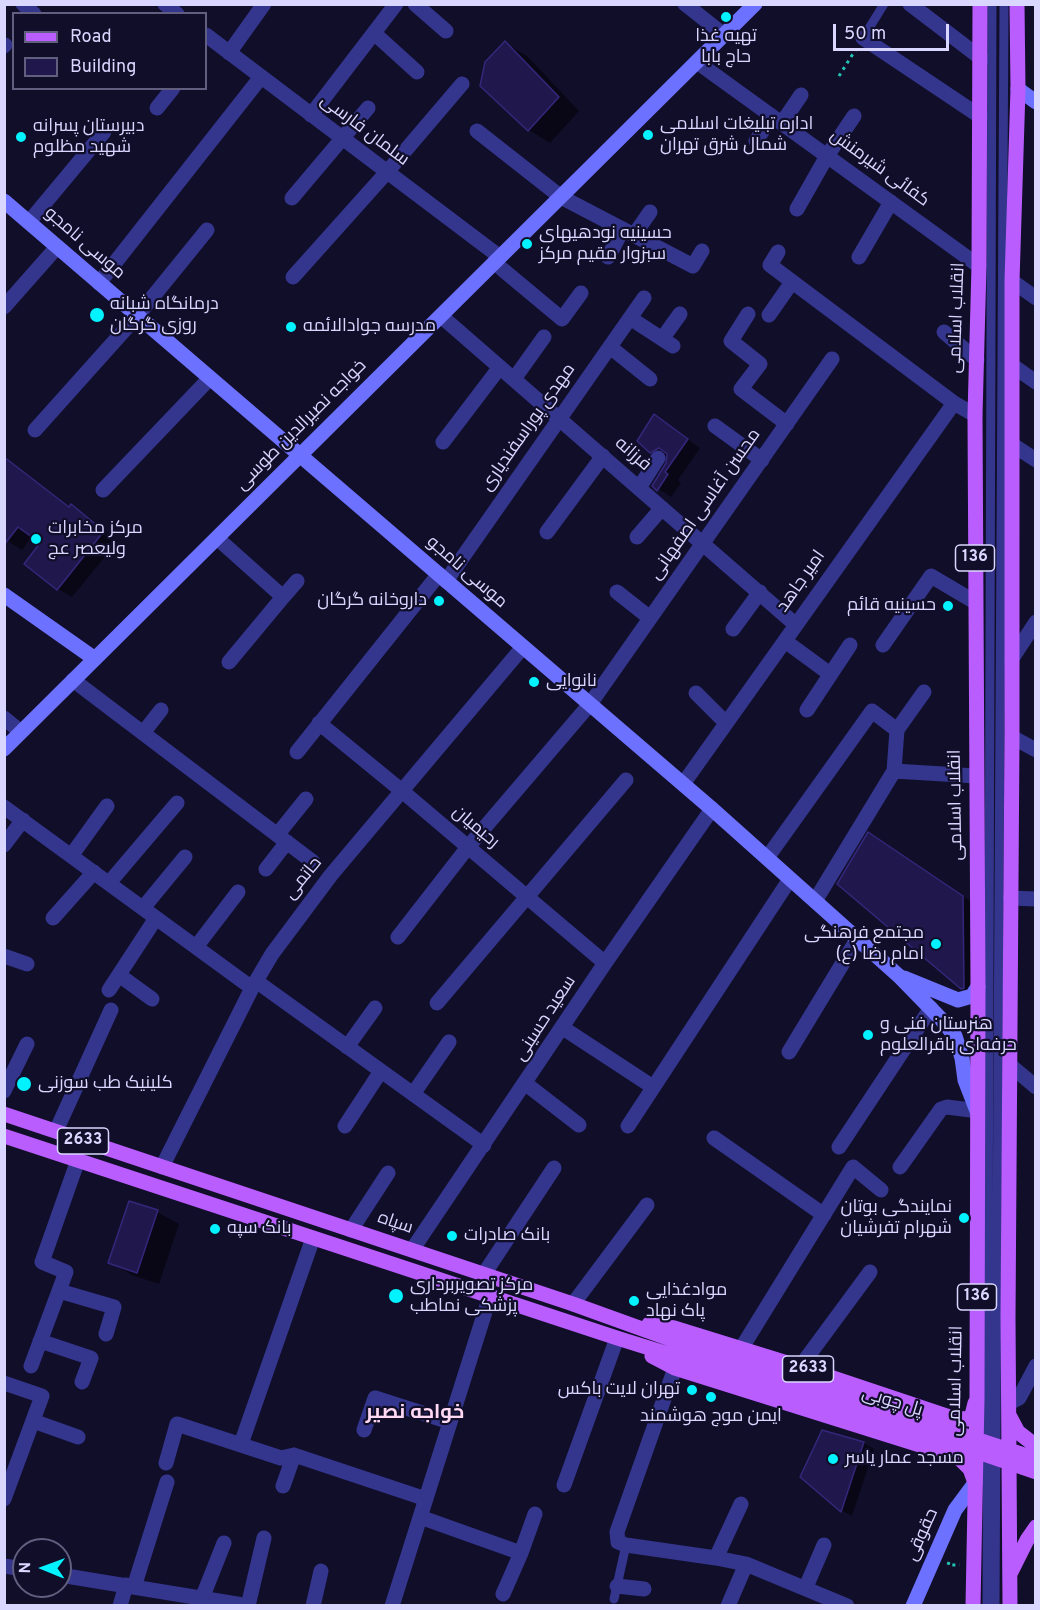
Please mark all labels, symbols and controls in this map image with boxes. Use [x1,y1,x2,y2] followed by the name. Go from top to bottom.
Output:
[719,10,733,24] marker: تهیه غذا حاج بابا
[12,12,207,90] legend
[836,12,952,50] scale bar
[844,23,886,46] text: 50 m
[70,26,112,49] text: Road
[695,26,757,68] place label: تهیه غذا حاج بابا
[70,56,136,79] text: Building
[315,91,413,171] street label: سلمان فارسی
[660,114,813,156] place label: اداره تبلیغات اسلامی شمال شرق تهران
[33,116,144,158] place label: دبیرستان پسرانه شهید مظلوم
[825,126,933,212] street label: کفائی شیرمنش
[641,128,655,142] marker: اداره تبلیغات اسلامی شمال شرق تهران
[14,130,28,144] marker: دبیرستان پسرانه شهید مظلوم
[39,203,129,285] street label: موسی نامجو
[539,223,672,266] place label: حسینیه نودهیهای سبزوار مقیم مرکز
[520,237,534,251] marker: حسینیه نودهیهای سبزوار مقیم مرکز
[945,262,971,374] street label: انقلاب اسلامی
[110,294,219,336] place label: درمانگاه شبانه روزی گرگان
[88,306,106,324] marker: درمانگاه شبانه روزی گرگان
[303,316,436,338] place label: مدرسه جوادالائمه
[284,320,298,334] marker: مدرسه جوادالائمه
[232,356,372,496] street label: خواجه نصیرالدین طوسی
[477,360,581,496] street label: مهدی پوراسفندیاری
[646,425,766,585] street label: محسن آغاسی اصفهانی
[609,433,655,477] street label: فرزانه
[48,518,143,560] place label: مرکز مخابرات ولیعصر عج
[29,532,43,546] marker: مرکز مخابرات ولیعصر عج
[421,532,511,614] street label: موسی نامجو
[956,545,994,571] road number: 136
[773,547,831,617] street label: امیر جاهد
[317,590,427,612] place label: داروخانه گرگان
[432,594,446,608] marker: داروخانه گرگان
[847,595,936,617] place label: حسینیه قائم
[941,599,955,613] marker: حسینیه قائم
[546,671,597,693] place label: نانوایی
[527,675,541,689] marker: نانوایی
[945,749,969,861] street label: انقلاب اسلامی
[447,802,503,854] street label: رحیمیان
[280,853,328,905] street label: حاتمی
[804,923,924,966] place label: مجتمع فرهنگی امام رضا (ع)
[929,937,943,951] marker: مجتمع فرهنگی امام رضا (ع)
[510,972,582,1066] street label: سعید حسینی
[880,1014,1017,1056] place label: هنرستان فنی و حرفه‌ای باقرالعلوم
[861,1028,875,1042] marker: هنرستان فنی و حرفه‌ای باقرالعلوم
[38,1073,173,1095] place label: کلینیک طب سوزنی
[15,1075,33,1093] marker: کلینیک طب سوزنی
[58,1128,109,1154] road number: 2633
[840,1197,952,1240] place label: نمایندگی بوتان شهرام تفرشیان
[374,1208,416,1240] street label: سپاه
[957,1211,971,1225] marker: نمایندگی بوتان شهرام تفرشیان
[227,1218,291,1240] place label: بانک سپه
[208,1222,222,1236] marker: بانک سپه
[464,1225,550,1247] place label: بانک صادرات
[445,1229,459,1243] marker: بانک صادرات
[410,1275,533,1318] place label: مرکز تصویربرداری پزشکی نماطب
[646,1280,727,1322] place label: موادغذایی پاک نهاد
[958,1284,996,1310] road number: 136
[387,1287,405,1305] marker: مرکز تصویربرداری پزشکی نماطب
[627,1294,641,1308] marker: موادغذایی پاک نهاد
[945,1325,969,1437] street label: انقلاب اسلامی
[782,1356,834,1382] road number: 2633
[558,1379,680,1401] place label: تهران لایت باکس
[685,1383,699,1397] marker: تهران لایت باکس
[859,1384,925,1422] street label: پل چوبی
[704,1390,718,1404] marker: ایمن موج هوشمند
[366,1402,464,1426] district label: خواجه نصیر
[640,1406,782,1428] place label: ایمن موج هوشمند
[845,1448,964,1470] place label: مسجد عمار یاسر
[826,1452,840,1466] marker: مسجد عمار یاسر
[902,1505,944,1565] street label: حقوقی
[12,1538,72,1598] north arrow
[16,1562,36,1574] text: N

